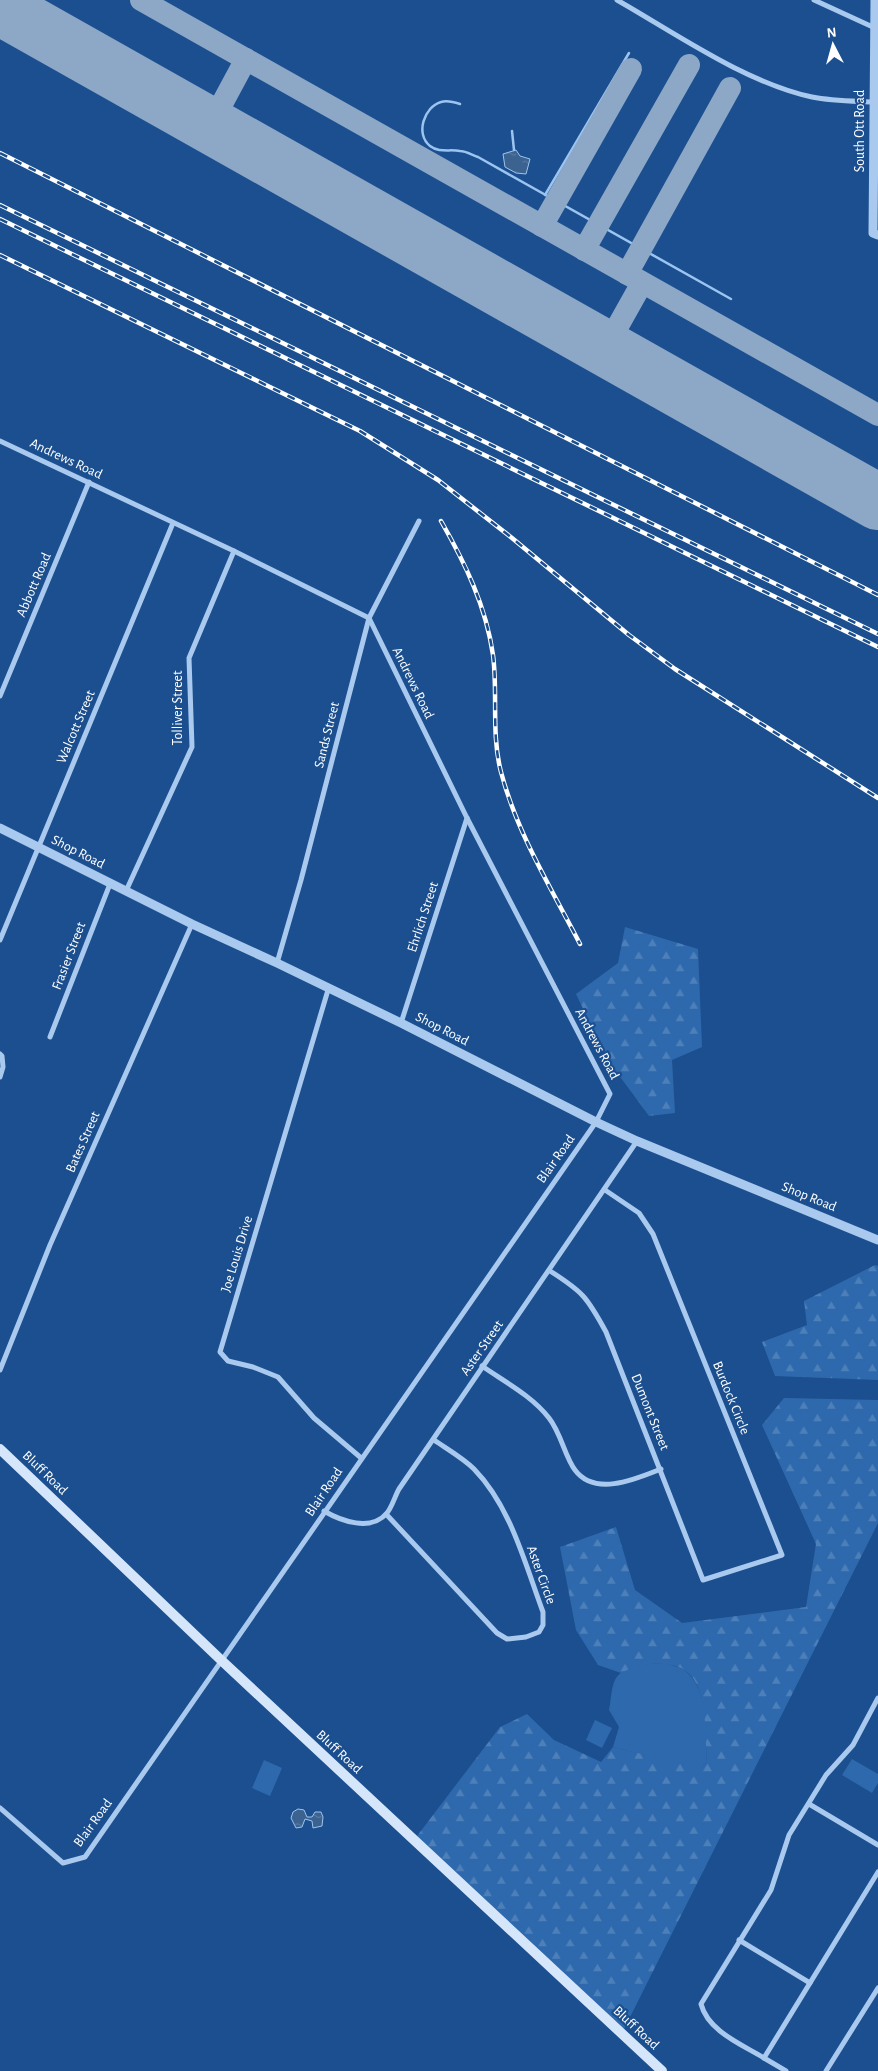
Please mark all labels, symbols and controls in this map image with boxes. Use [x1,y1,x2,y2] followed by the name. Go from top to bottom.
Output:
[808,20,858,70] north arrow
[826,26,837,41] text: N
[853,90,867,172] street label: South Ott Road
[28,436,104,482] street label: Andrews Road
[14,551,54,619] street label: Abbott Road
[390,645,436,721] street label: Andrews Road
[171,670,185,746] street label: Tolliver Street
[54,688,98,766] street label: Walcott Street
[312,700,342,769] street label: Sands Street
[49,833,107,871] street label: Shop Road
[405,880,441,954] street label: Ehrlich Street
[50,920,88,992] street label: Frasier Street
[572,1006,622,1082] street label: Andrews Road
[413,1010,471,1048] street label: Shop Road
[63,1109,103,1175] street label: Bates Street
[534,1132,578,1186] street label: Blair Road
[780,1180,838,1214] street label: Shop Road
[219,1214,255,1294] street label: Joe Louis Drive
[458,1317,506,1378] street label: Aster Street
[710,1359,752,1437] street label: Burdock Circle
[628,1372,672,1453] street label: Dumont Street
[20,1448,70,1498] street label: Bluff Road
[303,1465,345,1519] street label: Blair Road
[524,1544,558,1606] street label: Aster Circle
[314,1728,364,1776] street label: Bluff Road
[71,1796,115,1850] street label: Blair Road
[611,2004,661,2052] street label: Bluff Road

